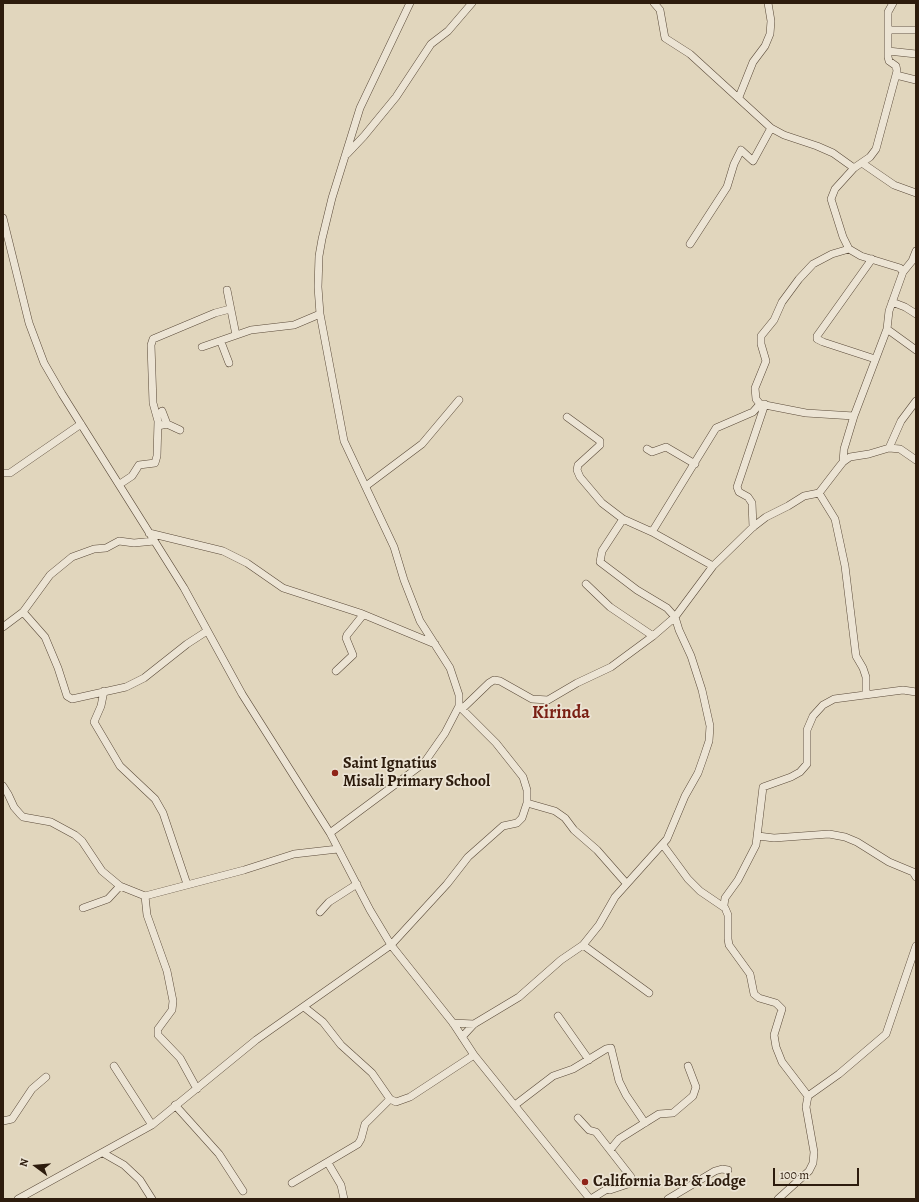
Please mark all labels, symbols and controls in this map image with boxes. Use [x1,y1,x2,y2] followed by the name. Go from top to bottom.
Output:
[532,703,590,725] district label: Kirinda
[343,754,490,792] place label: Saint Ignatius Misali Primary School
[330,768,340,778] marker: Saint Ignatius Misali Primary School
[16,1146,56,1186] north arrow
[16,1157,32,1168] text: N
[775,1160,861,1186] scale bar
[780,1167,809,1183] text: 100 m
[593,1172,746,1192] place label: California Bar & Lodge
[580,1177,590,1187] marker: California Bar & Lodge

